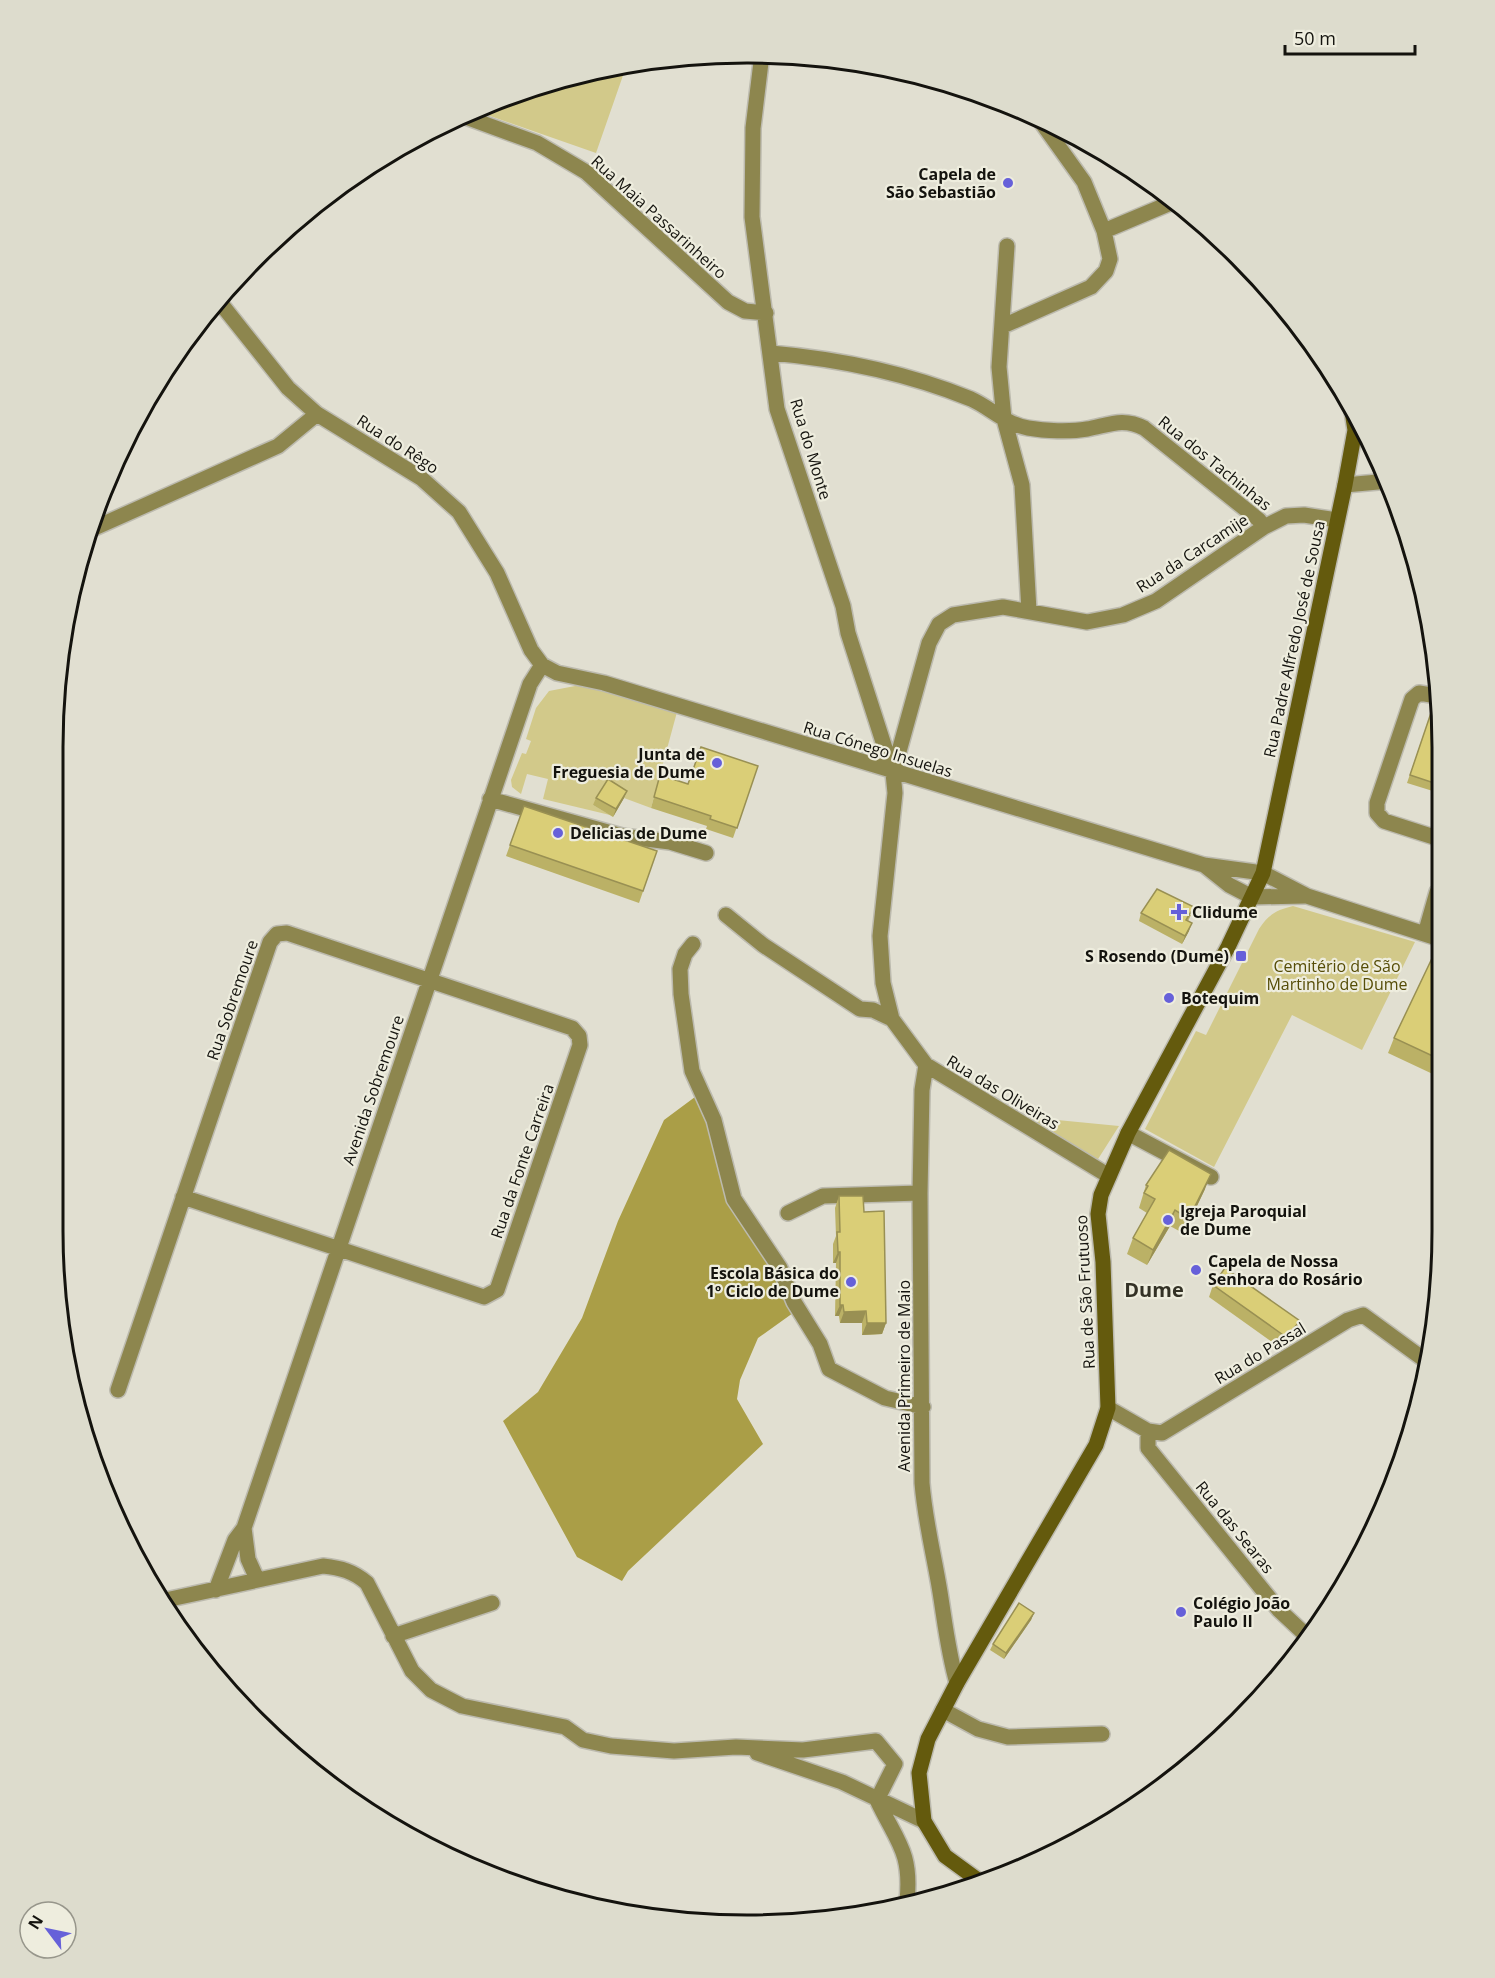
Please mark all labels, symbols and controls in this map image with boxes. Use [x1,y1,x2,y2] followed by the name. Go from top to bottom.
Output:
[1285,18,1416,56] scale bar
[1294,26,1336,50] text: 50 m
[587,150,731,284] street label: Rua Maia Passarinheiro
[886,163,996,203] place label: Capela de São Sebastião
[1001,176,1015,190] marker: Capela de São Sebastião
[785,396,837,502] street label: Rua do Monte
[353,409,443,479] street label: Rua do Rêgo
[1154,411,1276,515] street label: Rua dos Tachinhas
[1132,509,1252,597] street label: Rua da Carcamije
[1258,519,1330,759] street label: Rua Padre Alfredo José de Sousa
[801,716,955,782] street label: Rua Cónego Insuelas
[553,743,705,783] place label: Junta de Freguesia de Dume
[710,756,724,770] marker: Junta de Freguesia de Dume
[570,822,707,844] place label: Delicias de Dume
[551,826,565,840] marker: Delicias de Dume
[1192,901,1258,923] place label: Clidume
[1170,903,1188,921] marker: Clidume
[201,937,263,1063] street label: Rua Sobremoure
[1085,945,1229,967] place label: S Rosendo (Dume)
[1234,949,1248,963] marker: S Rosendo (Dume)
[1266,955,1408,995] park label: Cemitério de São Martinho de Dume
[1181,987,1259,1009] place label: Botequim
[1162,991,1176,1005] marker: Botequim
[337,1012,409,1168] street label: Avenida Sobremoure
[943,1050,1063,1134] street label: Rua das Oliveiras
[485,1081,559,1241] street label: Rua da Fonte Carreira
[1180,1200,1307,1240] place label: Igreja Paroquial de Dume
[1161,1213,1175,1227] marker: Igreja Paroquial de Dume
[1070,1214,1100,1370] street label: Rua de São Frutuoso
[1208,1250,1363,1290] place label: Capela de Nossa Senhora do Rosário
[706,1262,839,1302] place label: Escola Básica do 1º Ciclo de Dume
[1189,1263,1203,1277] marker: Capela de Nossa Senhora do Rosário
[844,1275,858,1289] marker: Escola Básica do 1º Ciclo de Dume
[1124,1276,1184,1303] district label: Dume
[893,1280,915,1472] street label: Avenida Primeiro de Maio
[1210,1317,1310,1389] street label: Rua do Passal
[1191,1476,1279,1578] street label: Rua das Searas
[1193,1592,1290,1632] place label: Colégio João Paulo II
[1174,1605,1188,1619] marker: Colégio João Paulo II
[18,1900,78,1960] north arrow
[23,1911,48,1933] text: N

